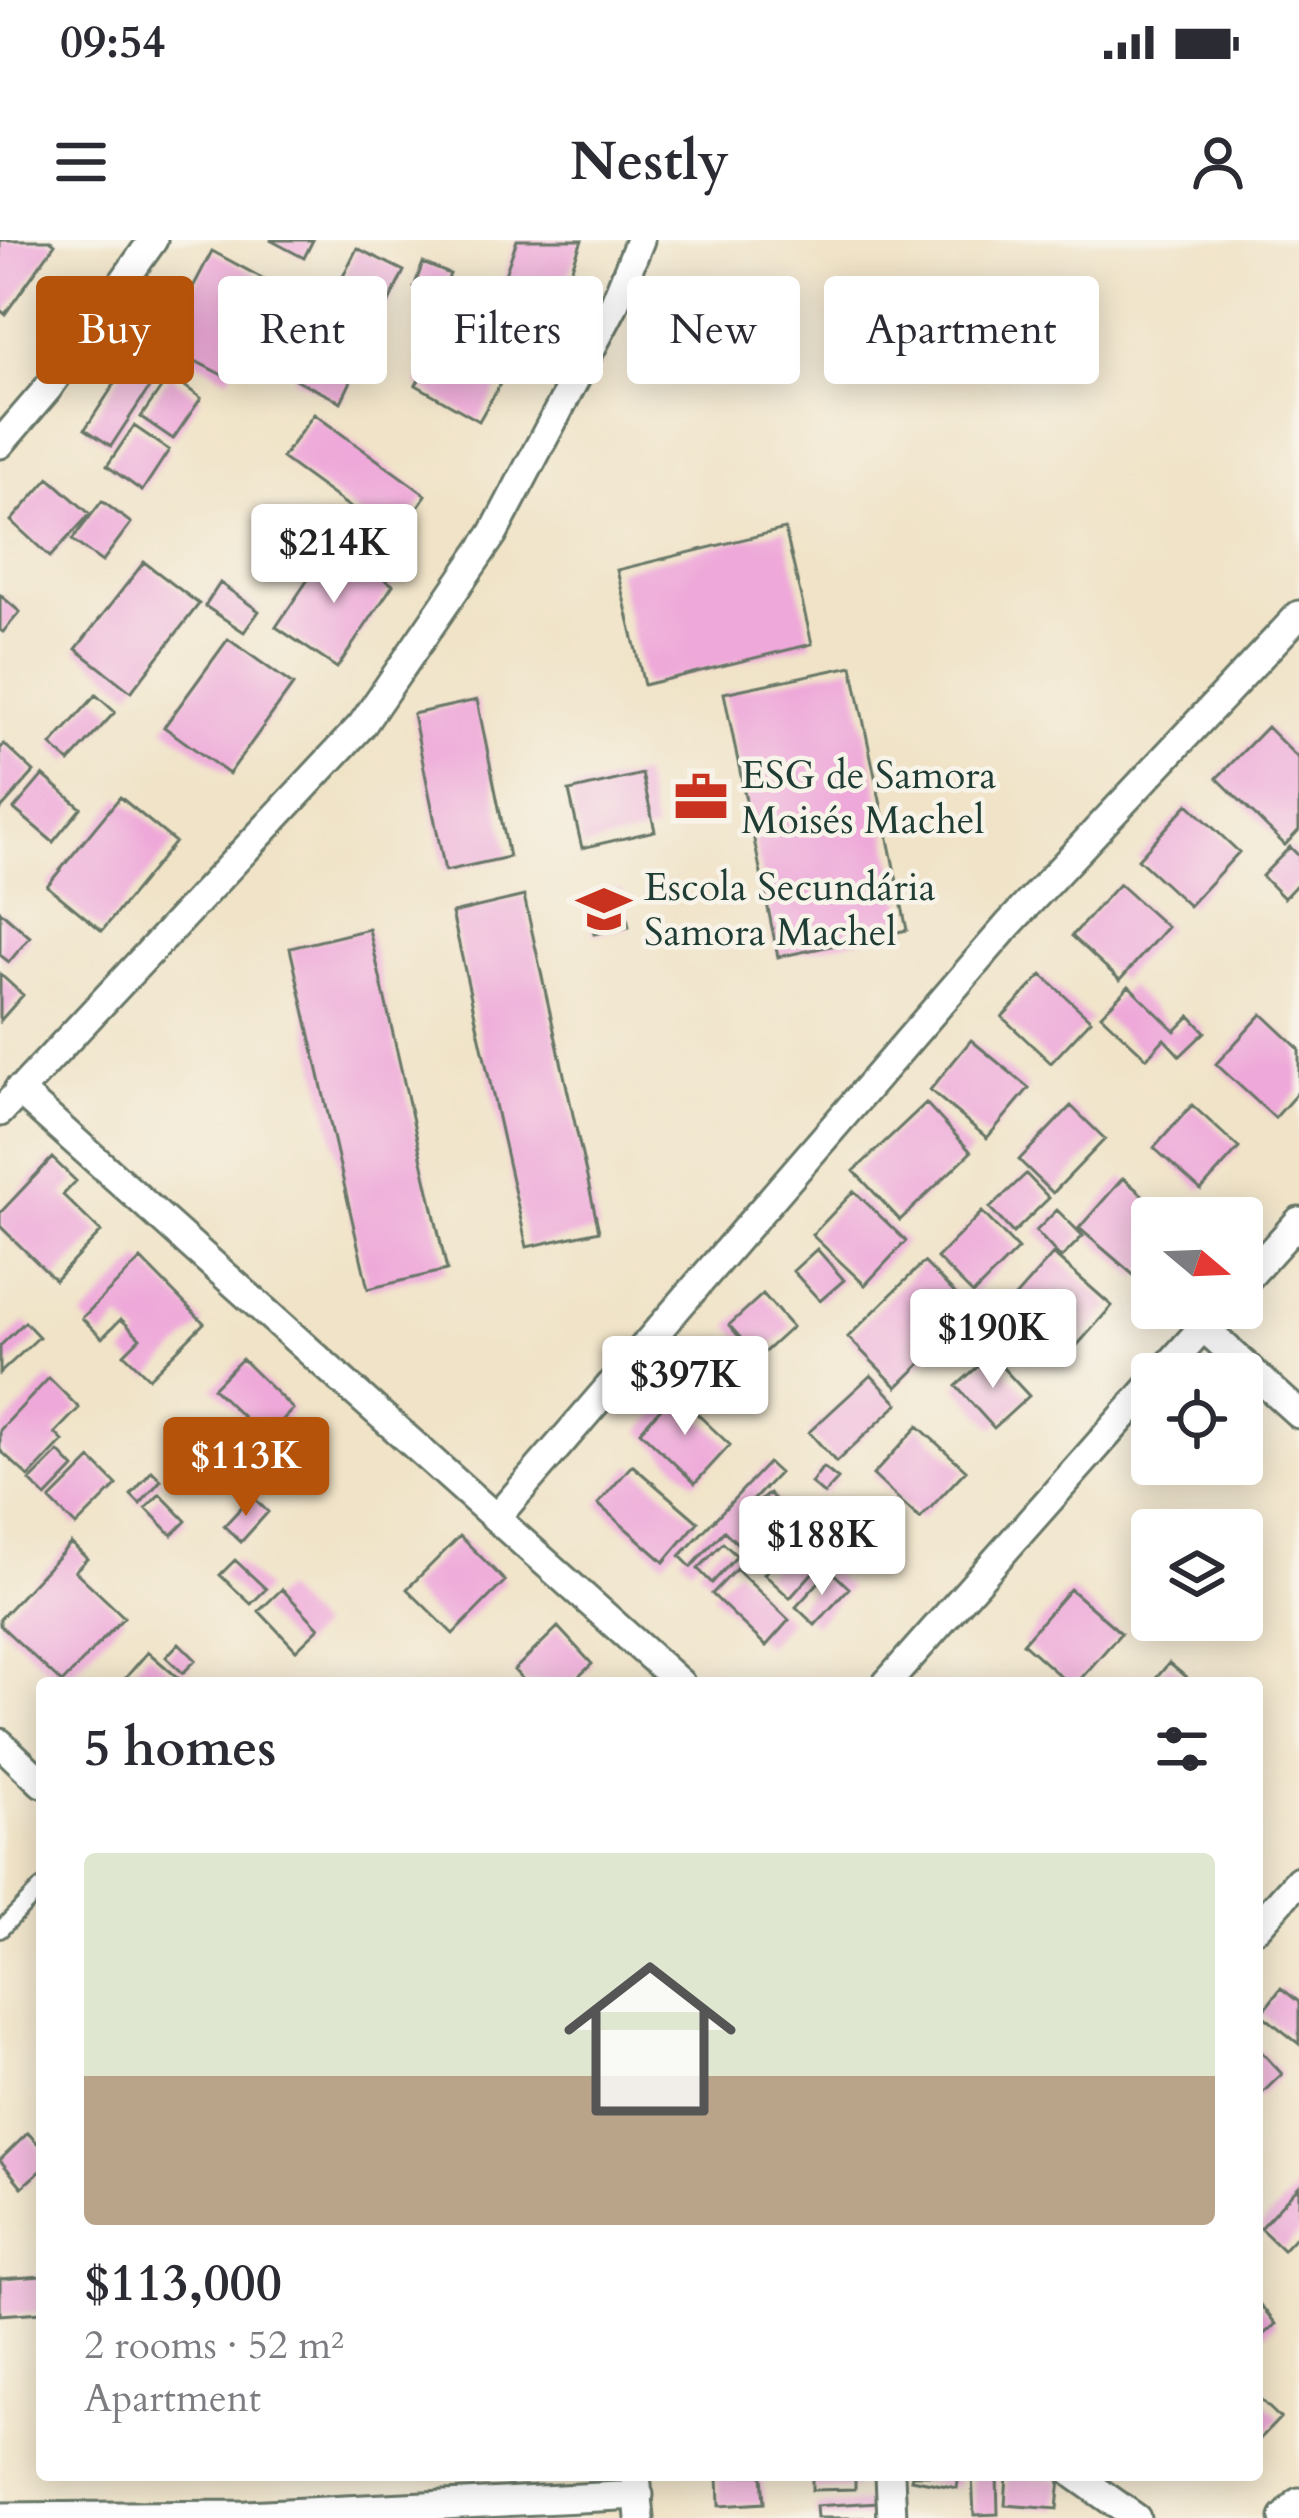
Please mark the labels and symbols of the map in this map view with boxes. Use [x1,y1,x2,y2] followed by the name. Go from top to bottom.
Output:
[250,504,418,606] pin: $214K
[741,749,997,847] place label: ESG de Samora Moisés Machel
[672,768,730,826] office icon: ESG de Samora Moisés Machel
[644,861,936,959] place label: Escola Secundária Samora Machel
[575,880,633,938] school or university icon: Escola Secundária Samora Machel
[1131,1197,1263,1329] north arrow
[909,1289,1077,1391] pin: $190K
[601,1336,769,1438] pin: $397K
[162,1417,330,1519] pin: $113K
[738,1496,906,1598] pin: $188K

